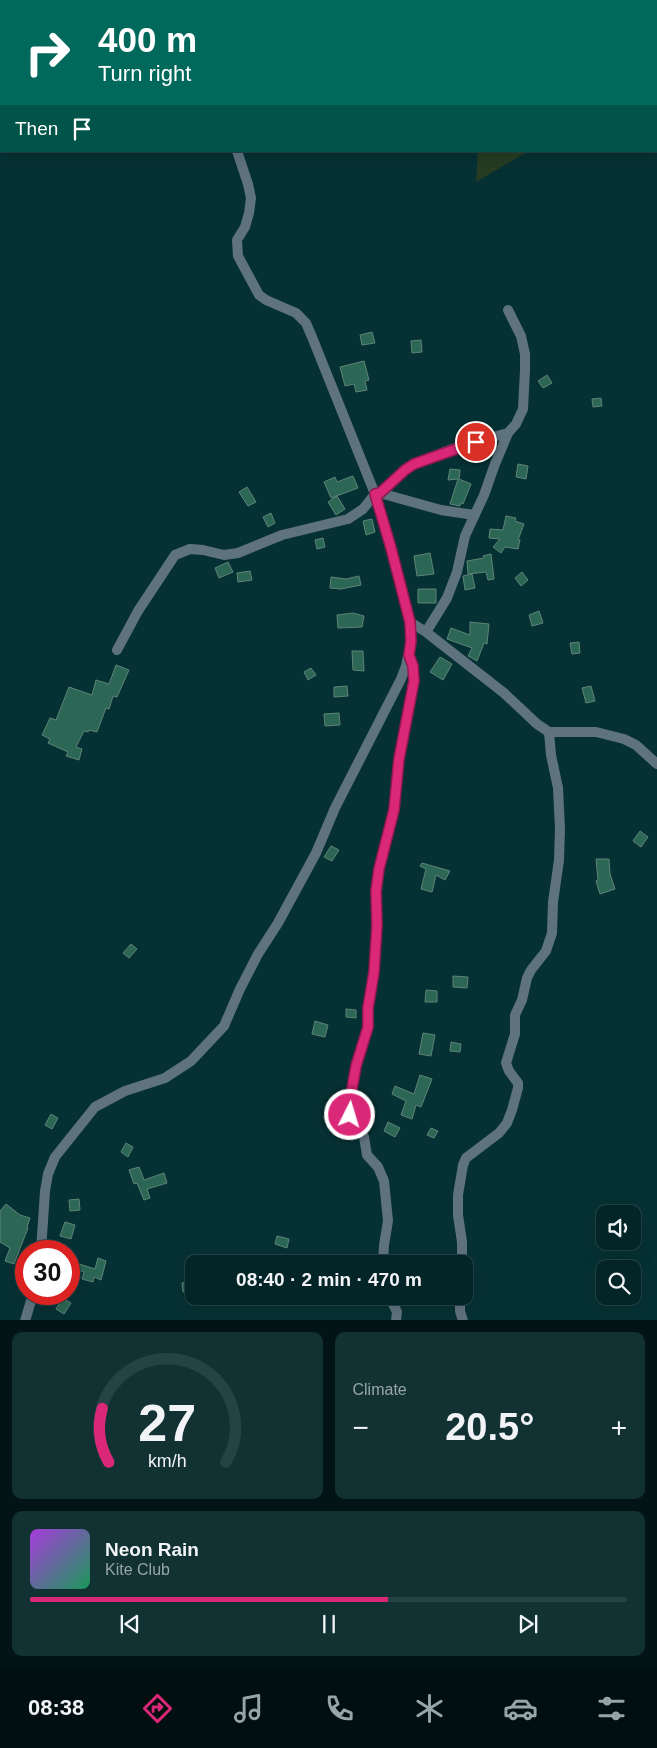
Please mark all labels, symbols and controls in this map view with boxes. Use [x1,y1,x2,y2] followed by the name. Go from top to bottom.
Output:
[15,20,80,85] icon: right
[98,20,197,59] text: 400 m
[98,61,191,86] text: Turn right
[68,115,96,143] icon: arrive
[15,118,58,139] text: Then
[455,421,497,463] pin
[462,428,490,456] icon: arrive
[323,1088,375,1140] position arrow
[596,1205,641,1305] map controls
[596,1205,641,1250] button: sound
[15,1240,80,1305] speed limit sign: 30
[596,1260,641,1305] button: search
[236,1269,422,1290] text: 08:40 · 2 min · 470 m
[353,1381,407,1398] text: Climate
[138,1394,196,1452] text: 27
[445,1406,534,1448] text: 20.5°
[353,1412,369,1443] text: −
[611,1412,627,1443] text: +
[148,1451,187,1471] text: km/h
[105,1539,199,1560] text: Neon Rain
[105,1561,170,1578] text: Kite Club
[116,1610,144,1638] icon: previous
[315,1610,343,1638] icon: pause
[514,1610,542,1638] icon: next
[140,1691,175,1726] icon: directions
[231,1691,266,1726] icon: music
[322,1691,357,1726] icon: phone
[412,1691,447,1726] icon: climate
[503,1691,538,1726] icon: car
[594,1691,629,1726] icon: filters
[28,1695,84,1720] text: 08:38

